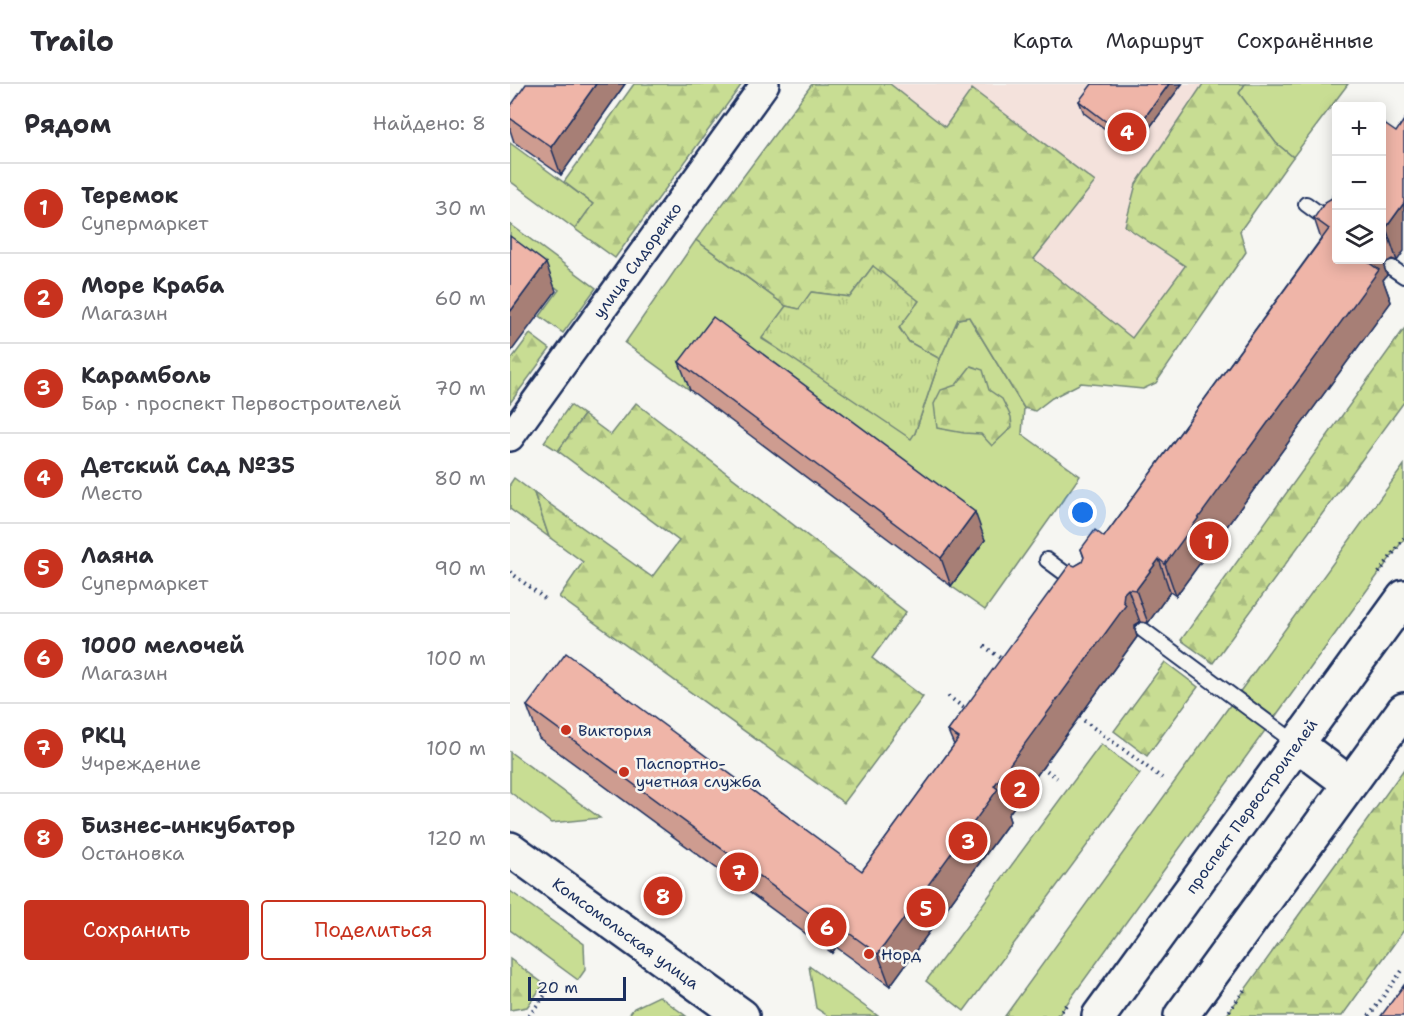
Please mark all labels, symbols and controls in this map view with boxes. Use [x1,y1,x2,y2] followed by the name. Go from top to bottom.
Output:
[30,22,114,60] text: Trailo
[1013,27,1073,55] text: Карта
[1106,27,1204,55] text: Маршрут
[1237,27,1374,55] text: Сохранённые
[1332,102,1386,264] map controls
[1332,102,1386,156] button: +
[24,106,111,141] text: Рядом
[373,110,486,136] text: Найдено: 8
[1108,110,1146,154] pin: 4
[1332,156,1386,210] button: −
[81,181,178,210] text: Теремок
[39,195,48,221] text: 1
[434,195,486,221] text: 30 m
[588,198,687,322] street label: улица Сидоренко
[81,210,208,236] text: Супермаркет
[1332,210,1386,264] button: layers
[81,271,224,300] text: Море Краба
[37,285,51,311] text: 2
[434,285,486,311] text: 60 m
[81,300,168,326] text: Магазин
[81,361,211,390] text: Карамболь
[37,375,51,401] text: 3
[434,375,486,401] text: 70 m
[81,390,401,416] text: Бар · проспект Первостроителей
[81,451,295,480] text: Детский Сад №35
[37,465,51,491] text: 4
[434,465,486,491] text: 80 m
[81,480,143,506] text: Место
[1068,498,1097,527] your location
[1190,518,1228,564] pin: 1
[81,541,154,570] text: Лаяна
[37,555,50,581] text: 5
[434,555,486,581] text: 90 m
[81,570,208,596] text: Супермаркет
[81,631,244,660] text: 1000 мелочей
[37,645,51,671] text: 6
[426,645,486,671] text: 100 m
[81,660,168,686] text: Магазин
[1181,715,1322,898] street label: проспект Первостроителей
[578,720,652,741] place label: Виктория
[81,721,126,750] text: РКЦ
[559,723,573,737] marker: Виктория
[37,735,51,761] text: 7
[426,735,486,761] text: 100 m
[81,750,201,776] text: Учреждение
[636,753,761,792] place label: Паспортно- учетная служба
[617,765,631,779] marker: Паспортно- учетная служба
[1000,766,1040,812] pin: 2
[81,811,295,840] text: Бизнес-инкубатор
[948,818,988,864] pin: 3
[37,825,51,851] text: 8
[427,825,486,851] text: 120 m
[81,840,185,866] text: Остановка
[720,850,758,894] pin: 7
[548,873,703,994] street label: Комсомольская улица
[644,874,682,918] pin: 8
[906,886,946,930] pin: 5
[24,900,249,960] button: Сохранить
[261,900,486,960] button: Поделиться
[808,904,846,950] pin: 6
[881,944,921,965] place label: Норд
[862,947,876,961] marker: Норд
[528,974,626,1002] scale bar
[537,977,578,998] text: 20 m

